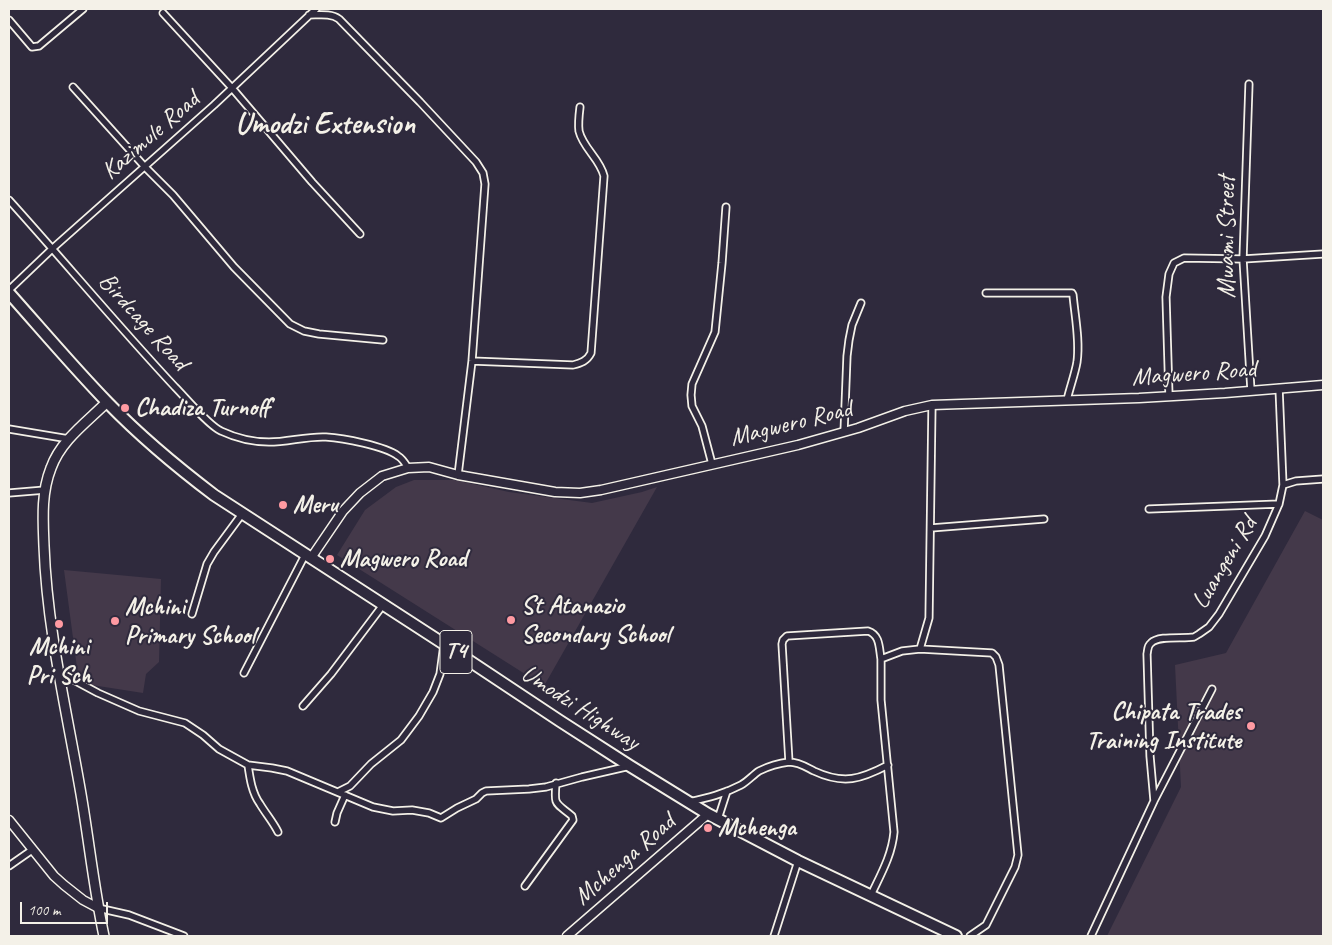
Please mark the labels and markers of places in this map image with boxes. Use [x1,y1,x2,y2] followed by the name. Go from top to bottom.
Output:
[135,393,270,423] place label: Chadiza Turnoff
[119,402,131,414] marker: Chadiza Turnoff
[293,490,338,520] place label: Meru
[277,499,289,511] marker: Meru
[340,544,467,574] place label: Magwero Road
[324,553,336,565] marker: Magwero Road
[521,591,670,650] place label: St Atanazio Secondary School
[125,592,255,651] place label: Mchini Primary School
[505,614,517,626] marker: St Atanazio Secondary School
[109,615,121,627] marker: Mchini Primary School
[53,618,65,630] marker: Mchini Pri Sch
[27,632,91,691] place label: Mchini Pri Sch
[1086,697,1241,756] place label: Chipata Trades Training Institute
[1245,720,1257,732] marker: Chipata Trades Training Institute
[718,813,796,843] place label: Mchenga
[702,822,714,834] marker: Mchenga

